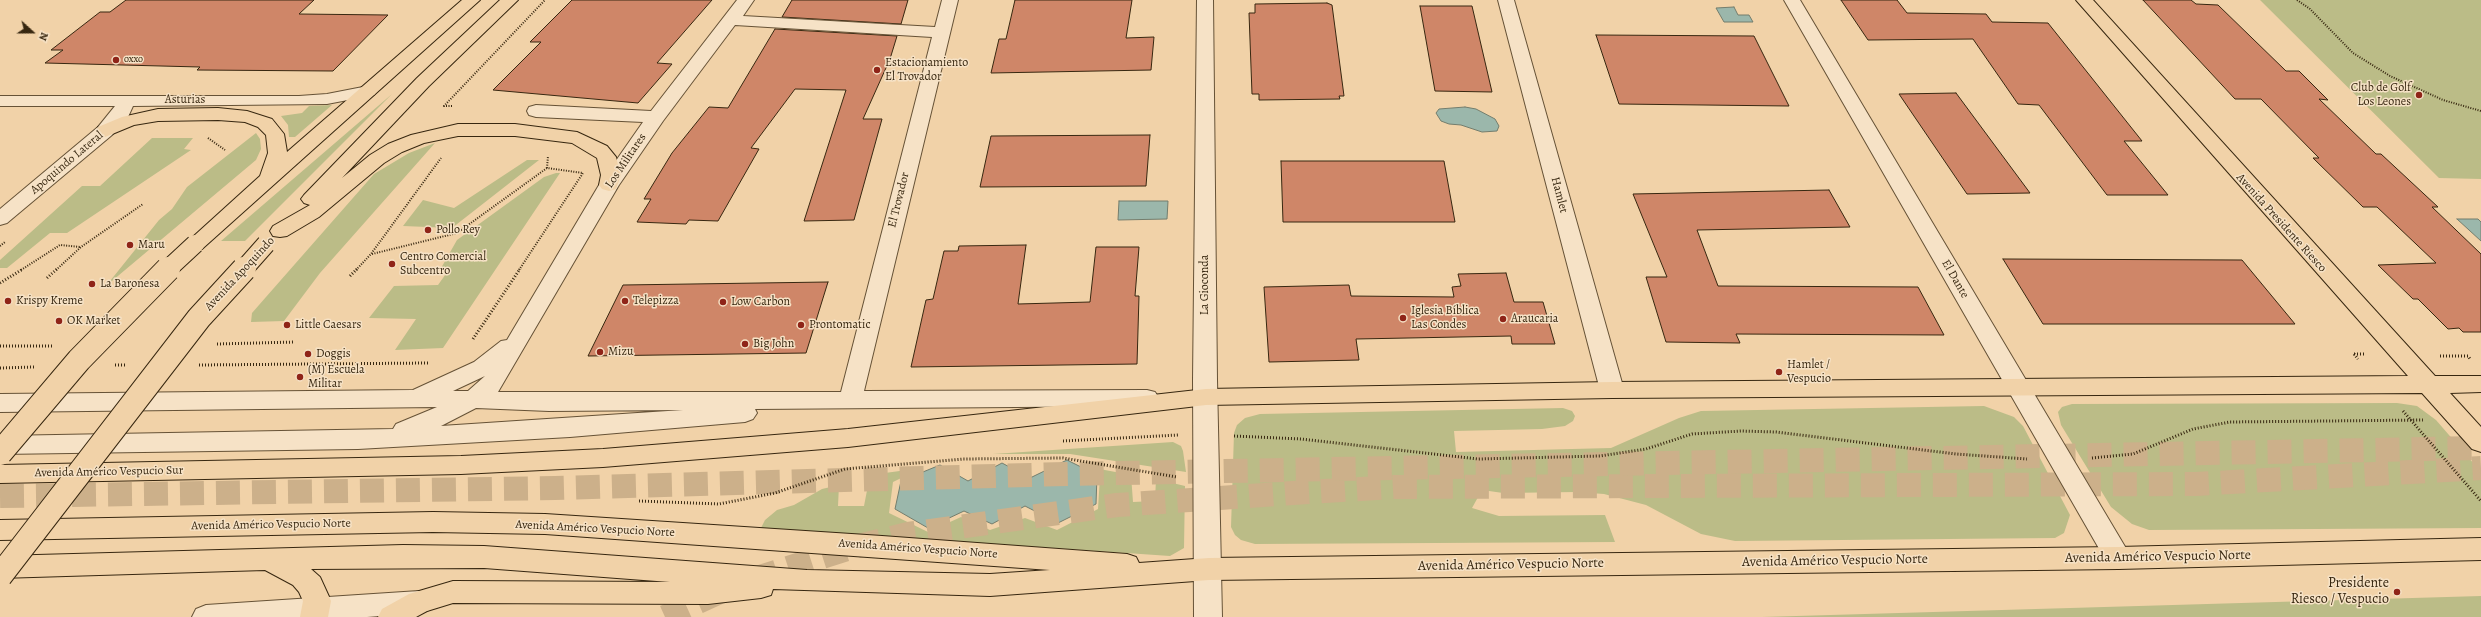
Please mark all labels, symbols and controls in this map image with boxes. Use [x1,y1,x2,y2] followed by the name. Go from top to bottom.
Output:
[12,12,52,52] north arrow
[35,30,52,43] text: N
[124,54,143,66] place label: oxxo
[111,55,121,65] marker: oxxo
[885,56,968,84] place label: Estacionamiento El Trovador
[872,65,882,75] marker: Estacionamiento El Trovador
[2351,81,2411,109] place label: Club de Golf Los Leones
[2414,90,2424,100] marker: Club de Golf Los Leones
[165,93,205,107] street label: Asturias
[28,128,106,198] street label: Apoquindo Lateral
[602,131,650,191] street label: Los Militares
[885,171,913,229] street label: El Trovador
[2233,171,2329,275] street label: Avenida Presidente Riesco
[1547,175,1571,215] street label: Hamlet
[436,223,480,237] place label: Pollo Rey
[423,225,433,235] marker: Pollo Rey
[202,234,278,314] street label: Avenida Apoquindo
[138,238,165,252] place label: Maru
[125,240,135,250] marker: Maru
[400,250,486,278] place label: Centro Comercial Subcentro
[1198,255,1212,315] street label: La Gioconda
[1938,257,1972,301] street label: El Dante
[387,259,397,269] marker: Centro Comercial Subcentro
[100,277,160,291] place label: La Baronesa
[87,279,97,289] marker: La Baronesa
[16,294,83,308] place label: Krispy Kreme
[633,294,679,308] place label: Telepizza
[731,295,790,309] place label: Low Carbon
[3,296,13,306] marker: Krispy Kreme
[620,296,630,306] marker: Telepizza
[718,297,728,307] marker: Low Carbon
[1411,304,1479,332] place label: Iglesia Bíblica Las Condes
[1511,312,1558,326] place label: Araucaria
[1398,313,1408,323] marker: Iglesia Bíblica Las Condes
[67,314,121,328] place label: OK Market
[1498,314,1508,324] marker: Araucaria
[54,316,64,326] marker: OK Market
[295,318,361,332] place label: Little Caesars
[809,318,870,332] place label: Prontomatic
[282,320,292,330] marker: Little Caesars
[796,320,806,330] marker: Prontomatic
[753,337,794,351] place label: Big John
[740,339,750,349] marker: Big John
[608,345,633,359] place label: Mizu
[316,347,351,361] place label: Doggis
[595,347,605,357] marker: Mizu
[303,349,313,359] marker: Doggis
[1787,358,1831,386] place label: Hamlet / Vespucio
[308,363,365,391] place label: (M) Escuela Militar
[1774,367,1784,377] marker: Hamlet / Vespucio
[295,372,305,382] marker: (M) Escuela Militar
[35,464,183,480] street label: Avenida Américo Vespucio Sur
[191,516,351,534] street label: Avenida Américo Vespucio Norte
[515,518,675,540] street label: Avenida Américo Vespucio Norte
[838,536,998,562] street label: Avenida Américo Vespucio Norte
[2065,547,2251,567] street label: Avenida Américo Vespucio Norte
[1742,551,1928,571] street label: Avenida Américo Vespucio Norte
[1418,555,1604,575] street label: Avenida Américo Vespucio Norte
[2291,576,2389,608] place label: Presidente Riesco / Vespucio
[2392,587,2402,597] marker: Presidente Riesco / Vespucio

